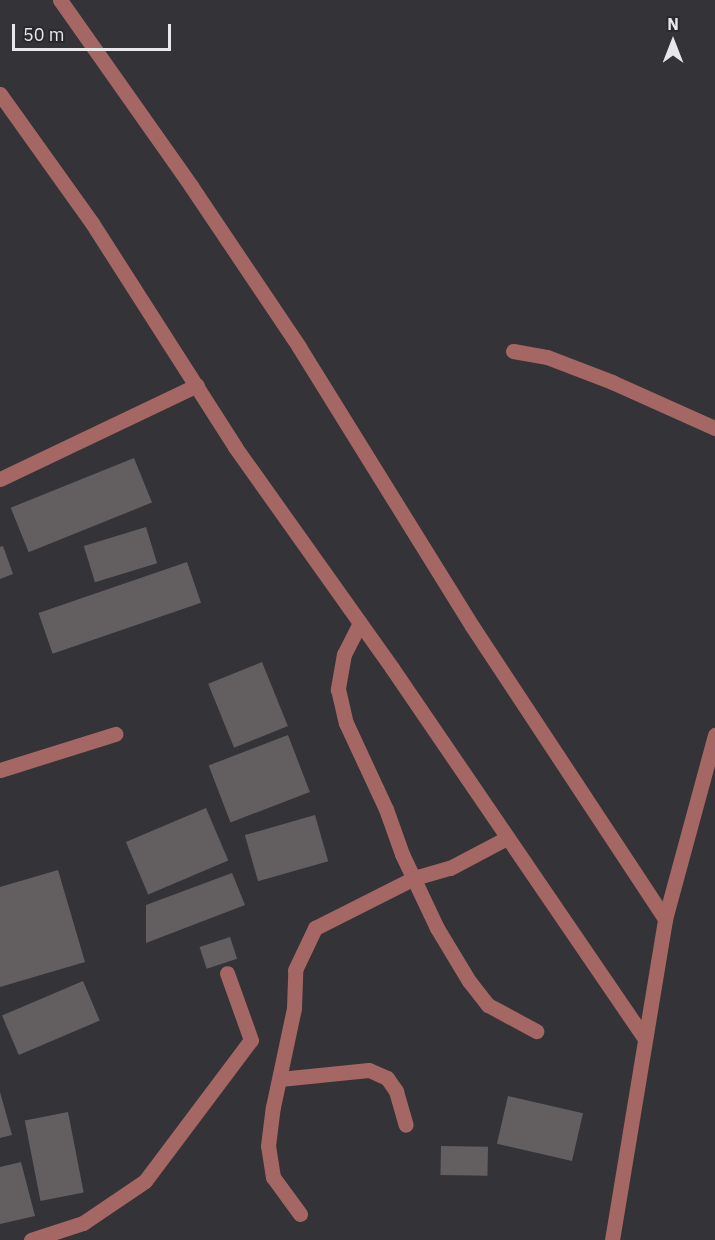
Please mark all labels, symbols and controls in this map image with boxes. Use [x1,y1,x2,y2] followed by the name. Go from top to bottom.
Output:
[15,12,174,50] scale bar
[643,12,703,72] north arrow
[667,14,679,34] text: N
[23,23,65,46] text: 50 m

